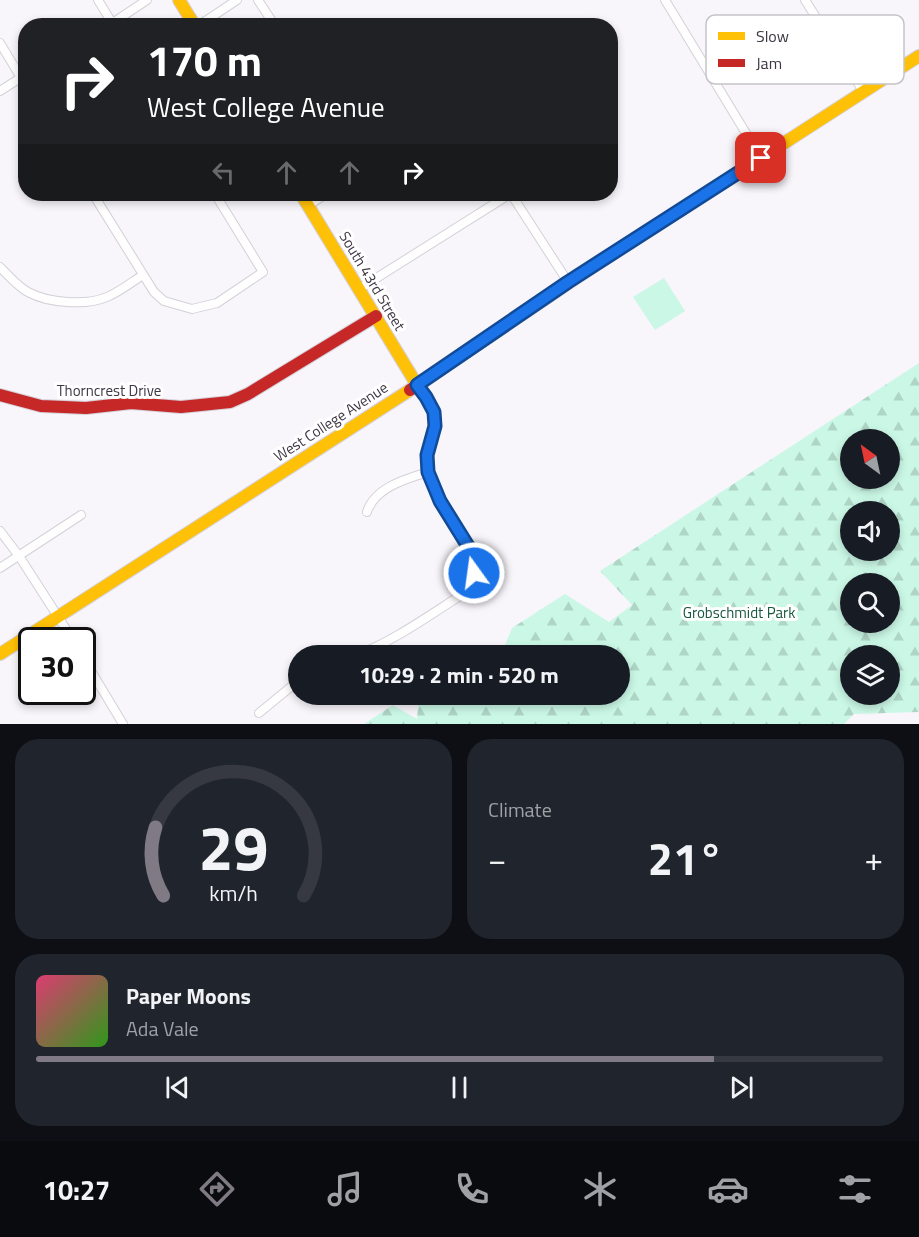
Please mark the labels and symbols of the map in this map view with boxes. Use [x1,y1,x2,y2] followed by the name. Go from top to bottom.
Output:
[706,15,904,84] legend
[756,24,789,48] text: Slow
[756,51,782,75] text: Jam
[735,132,786,183] pin
[334,227,412,335] street label: South 43rd Street
[269,376,392,467] street label: West College Avenue
[57,379,161,402] street label: Thorncrest Drive
[840,429,900,489] north arrow
[442,541,506,605] position arrow
[683,601,795,624] park label: Grobschmidt Park
[18,627,96,705] speed limit sign: 30

